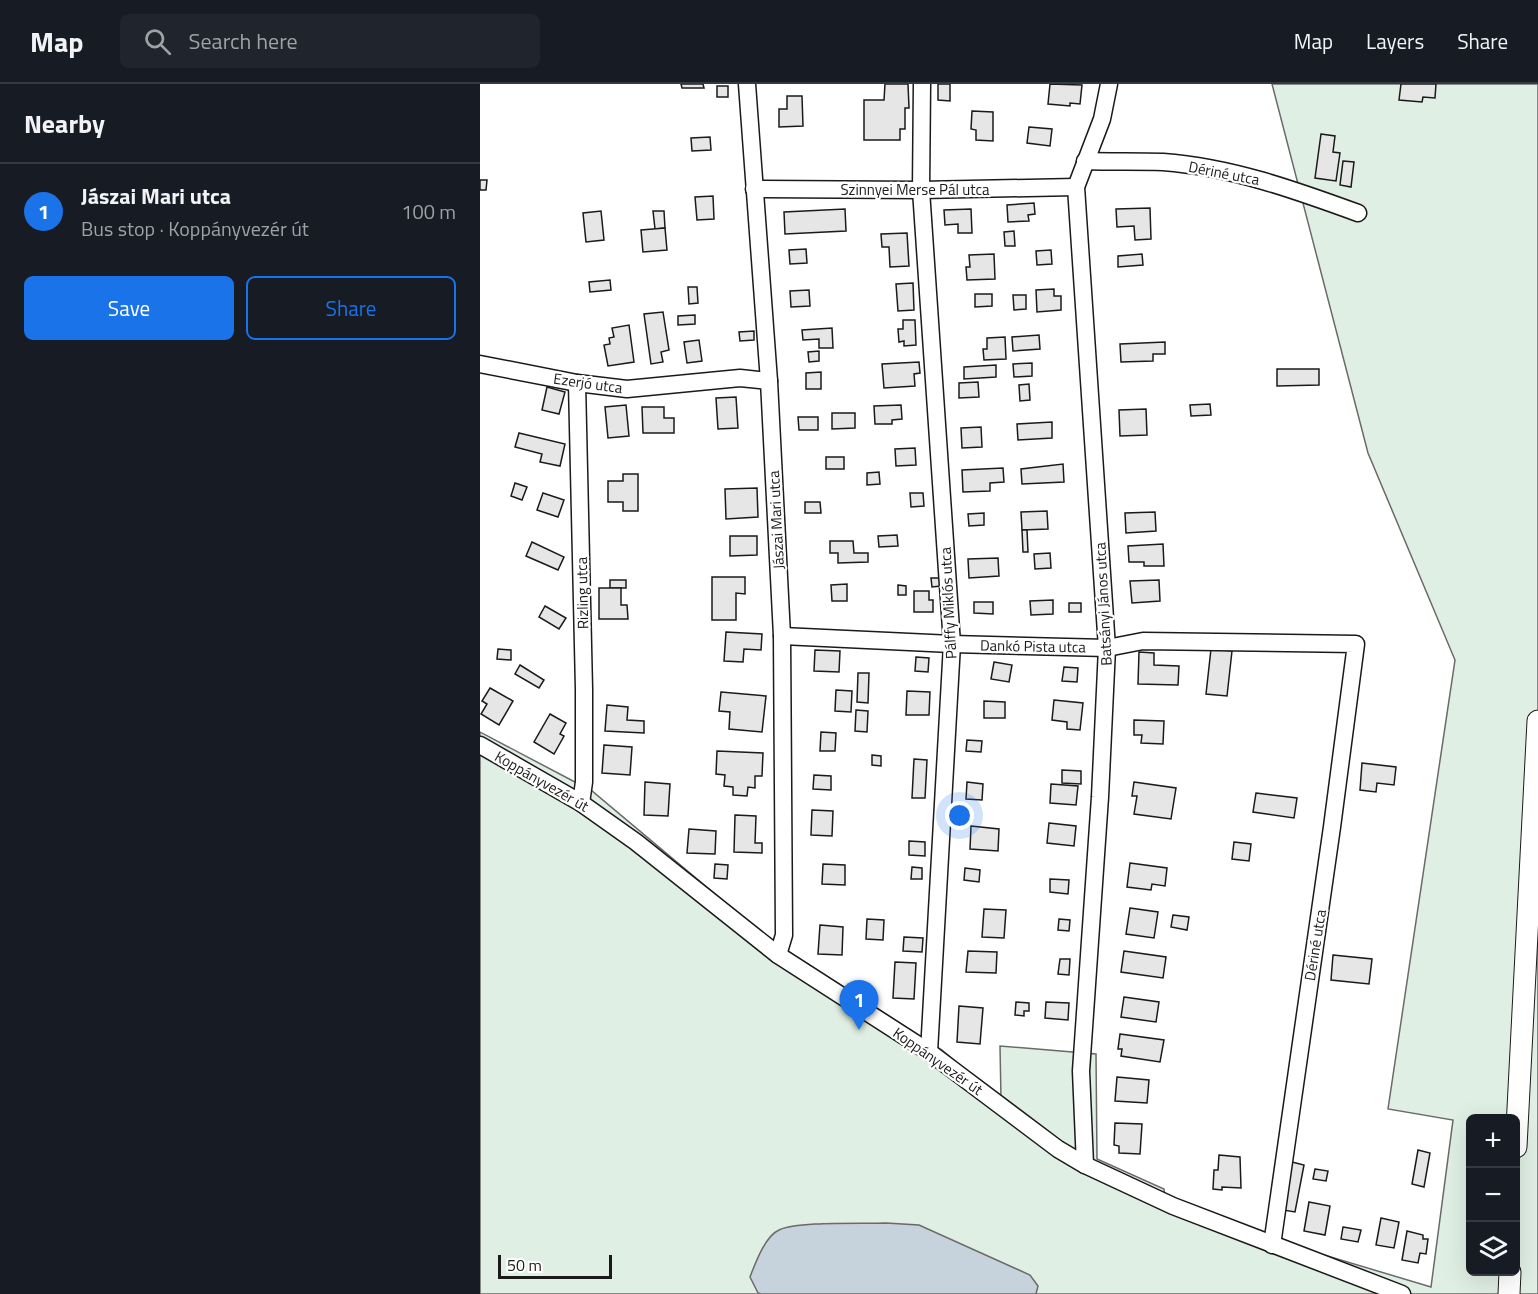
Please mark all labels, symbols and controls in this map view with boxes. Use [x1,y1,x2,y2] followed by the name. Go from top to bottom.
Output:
[120,14,540,68] search box
[30,20,84,63] text: Map
[189,24,298,58] text: Search here
[141,25,174,58] icon: search
[1294,25,1333,57] text: Map
[1366,25,1424,57] text: Layers
[1457,25,1508,57] text: Share
[24,104,105,143] text: Nearby
[1186,155,1262,191] street label: Dériné utca
[840,178,990,201] street label: Szinnyei Merse Pál utca
[81,179,231,213] text: Jászai Mari utca
[38,196,49,227] text: 1
[401,196,456,227] text: 100 m
[81,213,309,244] text: Bus stop · Koppányvezér út
[24,276,234,340] button: Save
[246,276,456,340] button: Share
[552,367,625,399] street label: Ezerjó utca
[762,470,790,570] street label: Jászai Mari utca
[1088,541,1118,666] street label: Batsányi János utca
[934,546,962,660] street label: Pálffy Miklós utca
[570,556,594,629] street label: Rizling utca
[980,634,1087,658] street label: Dankó Pista utca
[491,745,594,818] street label: Koppányvezér út
[945,801,974,830] your location
[1298,907,1332,982] street label: Dériné utca
[840,980,878,1030] pin: 1
[888,1021,988,1101] street label: Koppányvezér út
[1466,1114,1520,1276] map controls
[1466,1114,1520,1168] button: +
[1466,1168,1520,1222] button: −
[1466,1222,1520,1276] button: layers
[498,1252,612,1280] scale bar
[507,1253,542,1277] text: 50 m

